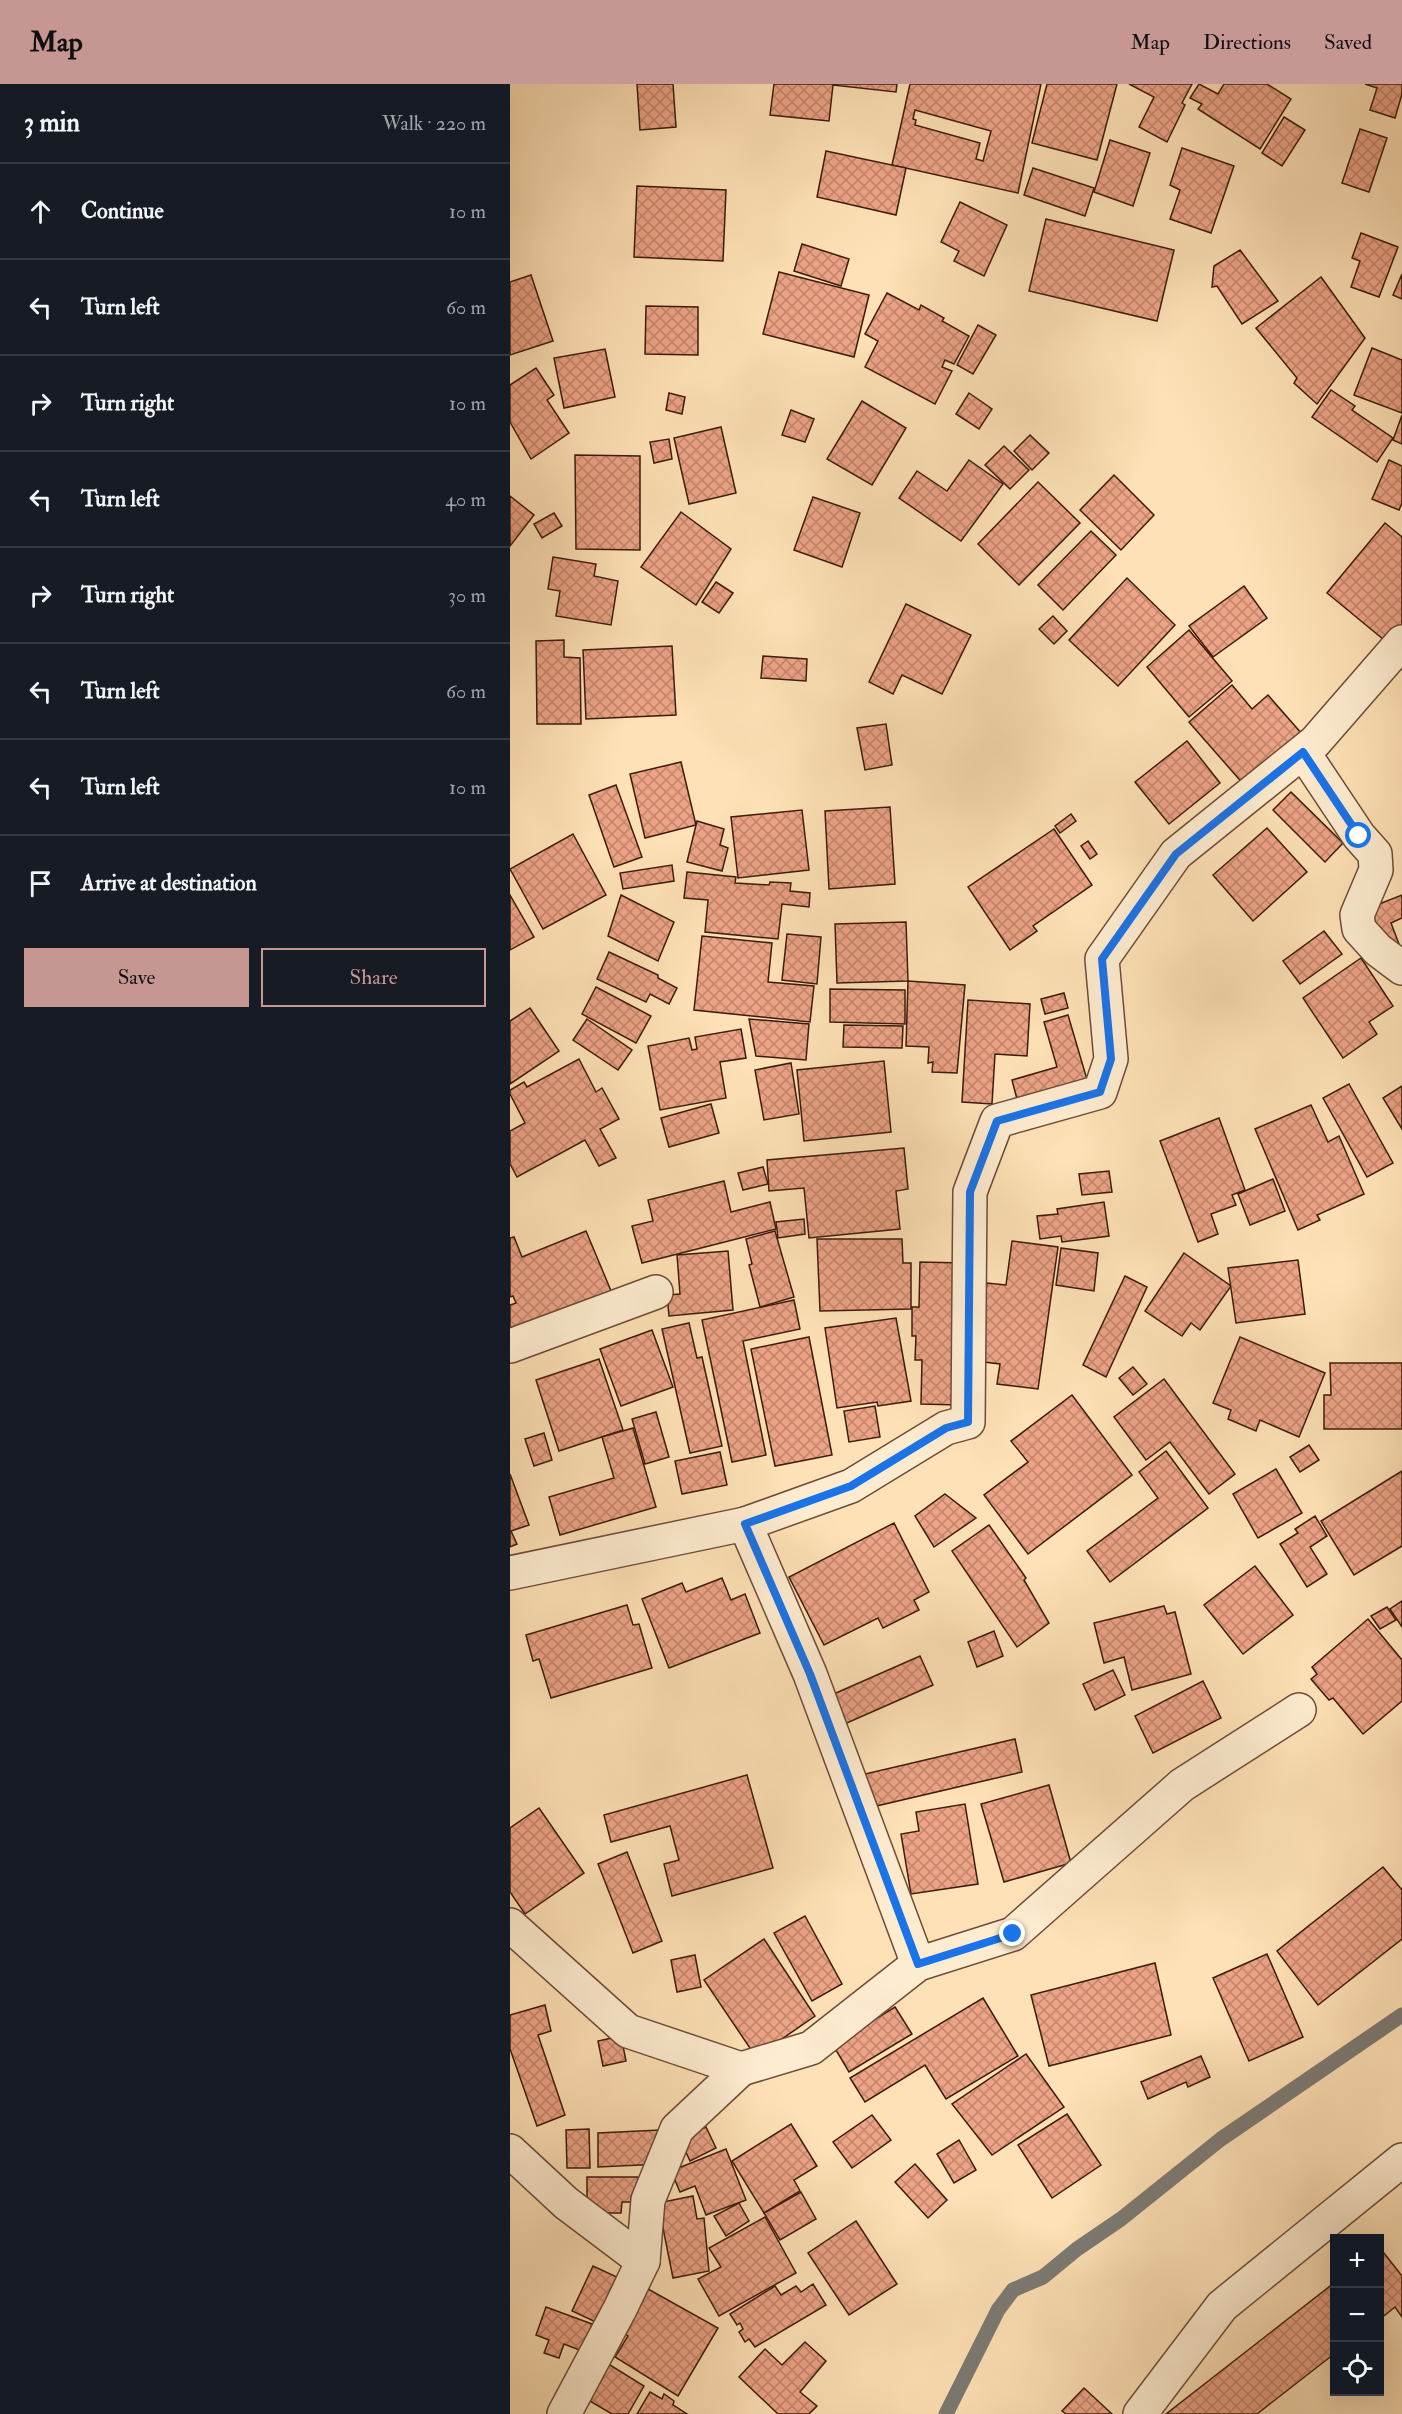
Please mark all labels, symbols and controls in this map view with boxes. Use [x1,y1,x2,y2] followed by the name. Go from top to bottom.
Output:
[30,25,83,60] text: Map
[1130,29,1170,56] text: Map
[1203,29,1291,56] text: Directions
[1324,29,1372,56] text: Saved
[24,107,80,139] text: 3 min
[382,111,486,136] text: Walk · 220 m
[24,195,57,228] icon: ahead
[81,197,164,225] text: Continue
[449,199,486,224] text: 10 m
[24,291,57,324] icon: left
[81,293,160,321] text: Turn left
[446,295,486,320] text: 60 m
[24,387,57,420] icon: right
[81,389,174,417] text: Turn right
[449,391,486,416] text: 10 m
[24,483,57,516] icon: left
[81,485,160,513] text: Turn left
[445,487,486,512] text: 40 m
[24,579,57,612] icon: right
[81,581,174,609] text: Turn right
[448,583,486,608] text: 30 m
[24,675,57,708] icon: left
[81,677,160,705] text: Turn left
[446,679,486,704] text: 60 m
[24,771,57,804] icon: left
[81,773,160,801] text: Turn left
[449,775,486,800] text: 10 m
[1345,822,1371,848] route start
[24,867,57,900] icon: arrive
[81,869,257,897] text: Arrive at destination
[24,948,249,1007] button: Save
[261,948,486,1007] button: Share
[999,1920,1025,1946] route end
[1330,2234,1384,2396] map controls
[1330,2234,1384,2288] button: +
[1330,2288,1384,2342] button: −
[1330,2342,1384,2396] button: locate

